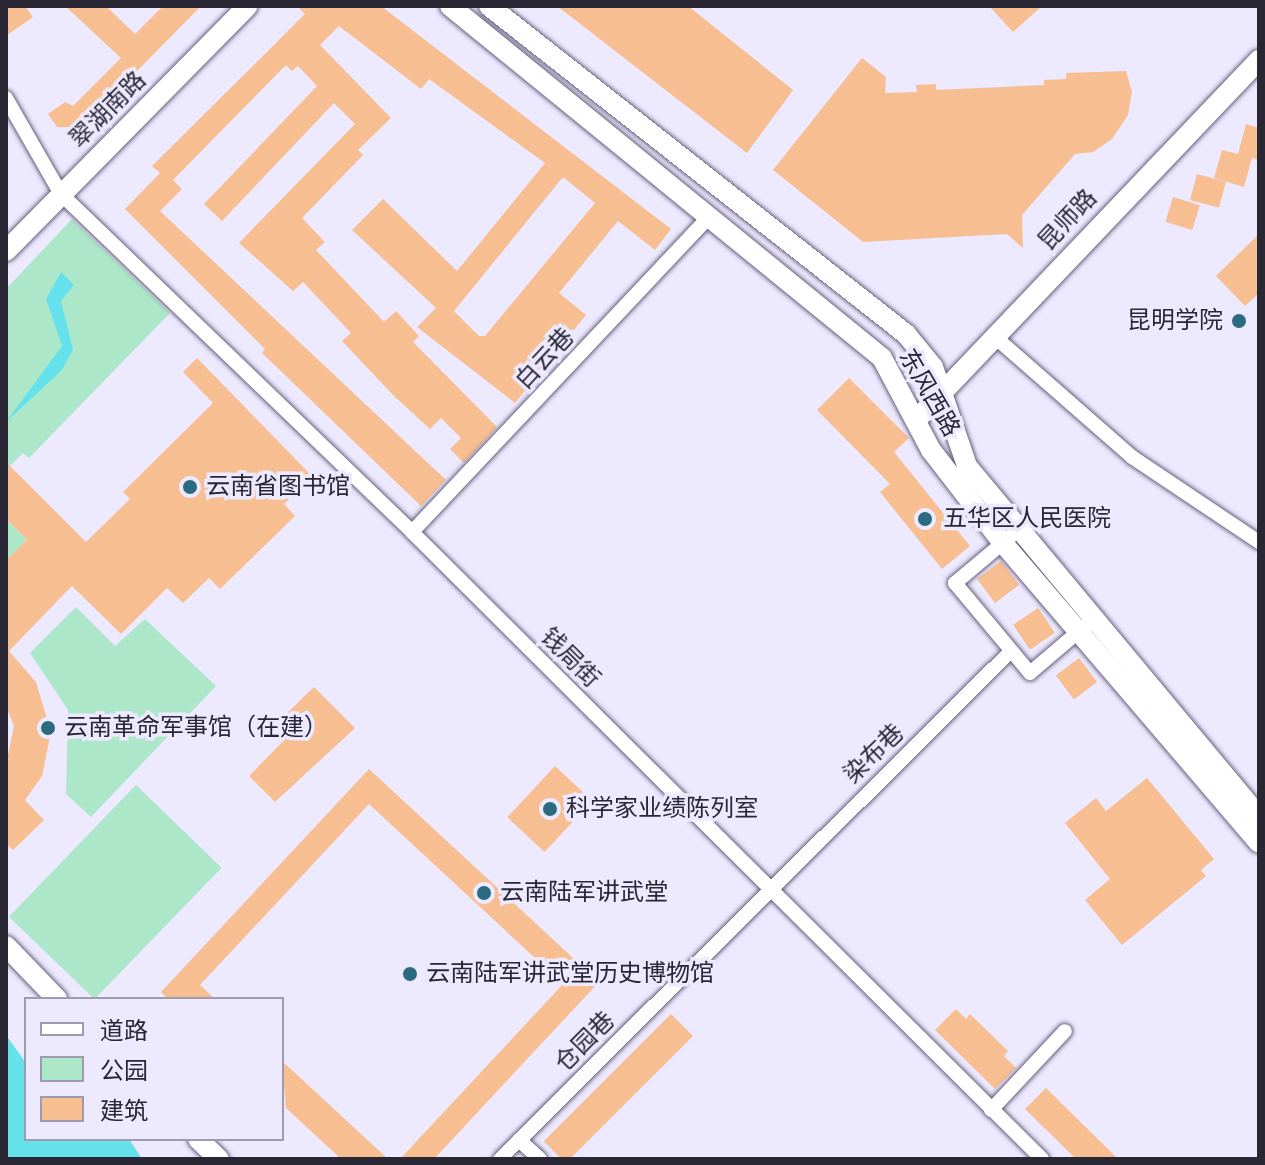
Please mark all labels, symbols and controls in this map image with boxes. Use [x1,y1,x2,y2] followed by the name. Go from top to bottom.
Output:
[64,66,152,154] street label: 翠湖南路
[1033,184,1103,256] street label: 昆师路
[1127,307,1223,335] place label: 昆明学院
[1230,312,1248,330] marker: 昆明学院
[510,323,580,395] street label: 白云巷
[893,344,965,442] street label: 东风西路
[206,473,350,501] place label: 云南省图书馆
[181,478,199,496] marker: 云南省图书馆
[943,505,1111,533] place label: 五华区人民医院
[914,508,936,530] marker: 五华区人民医院
[534,622,606,694] street label: 钱局街
[64,714,328,742] place label: 云南革命军事馆（在建）
[39,719,57,737] marker: 云南革命军事馆（在建）
[838,719,910,789] street label: 染布巷
[566,795,758,823] place label: 科学家业绩陈列室
[541,800,559,818] marker: 科学家业绩陈列室
[500,879,668,907] place label: 云南陆军讲武堂
[475,884,493,902] marker: 云南陆军讲武堂
[426,960,714,988] place label: 云南陆军讲武堂历史博物馆
[401,965,419,983] marker: 云南陆军讲武堂历史博物馆
[24,997,284,1141] legend
[549,1006,621,1078] street label: 仓园巷
[100,1015,148,1047] text: 道路
[100,1055,148,1087] text: 公园
[100,1095,148,1127] text: 建筑

